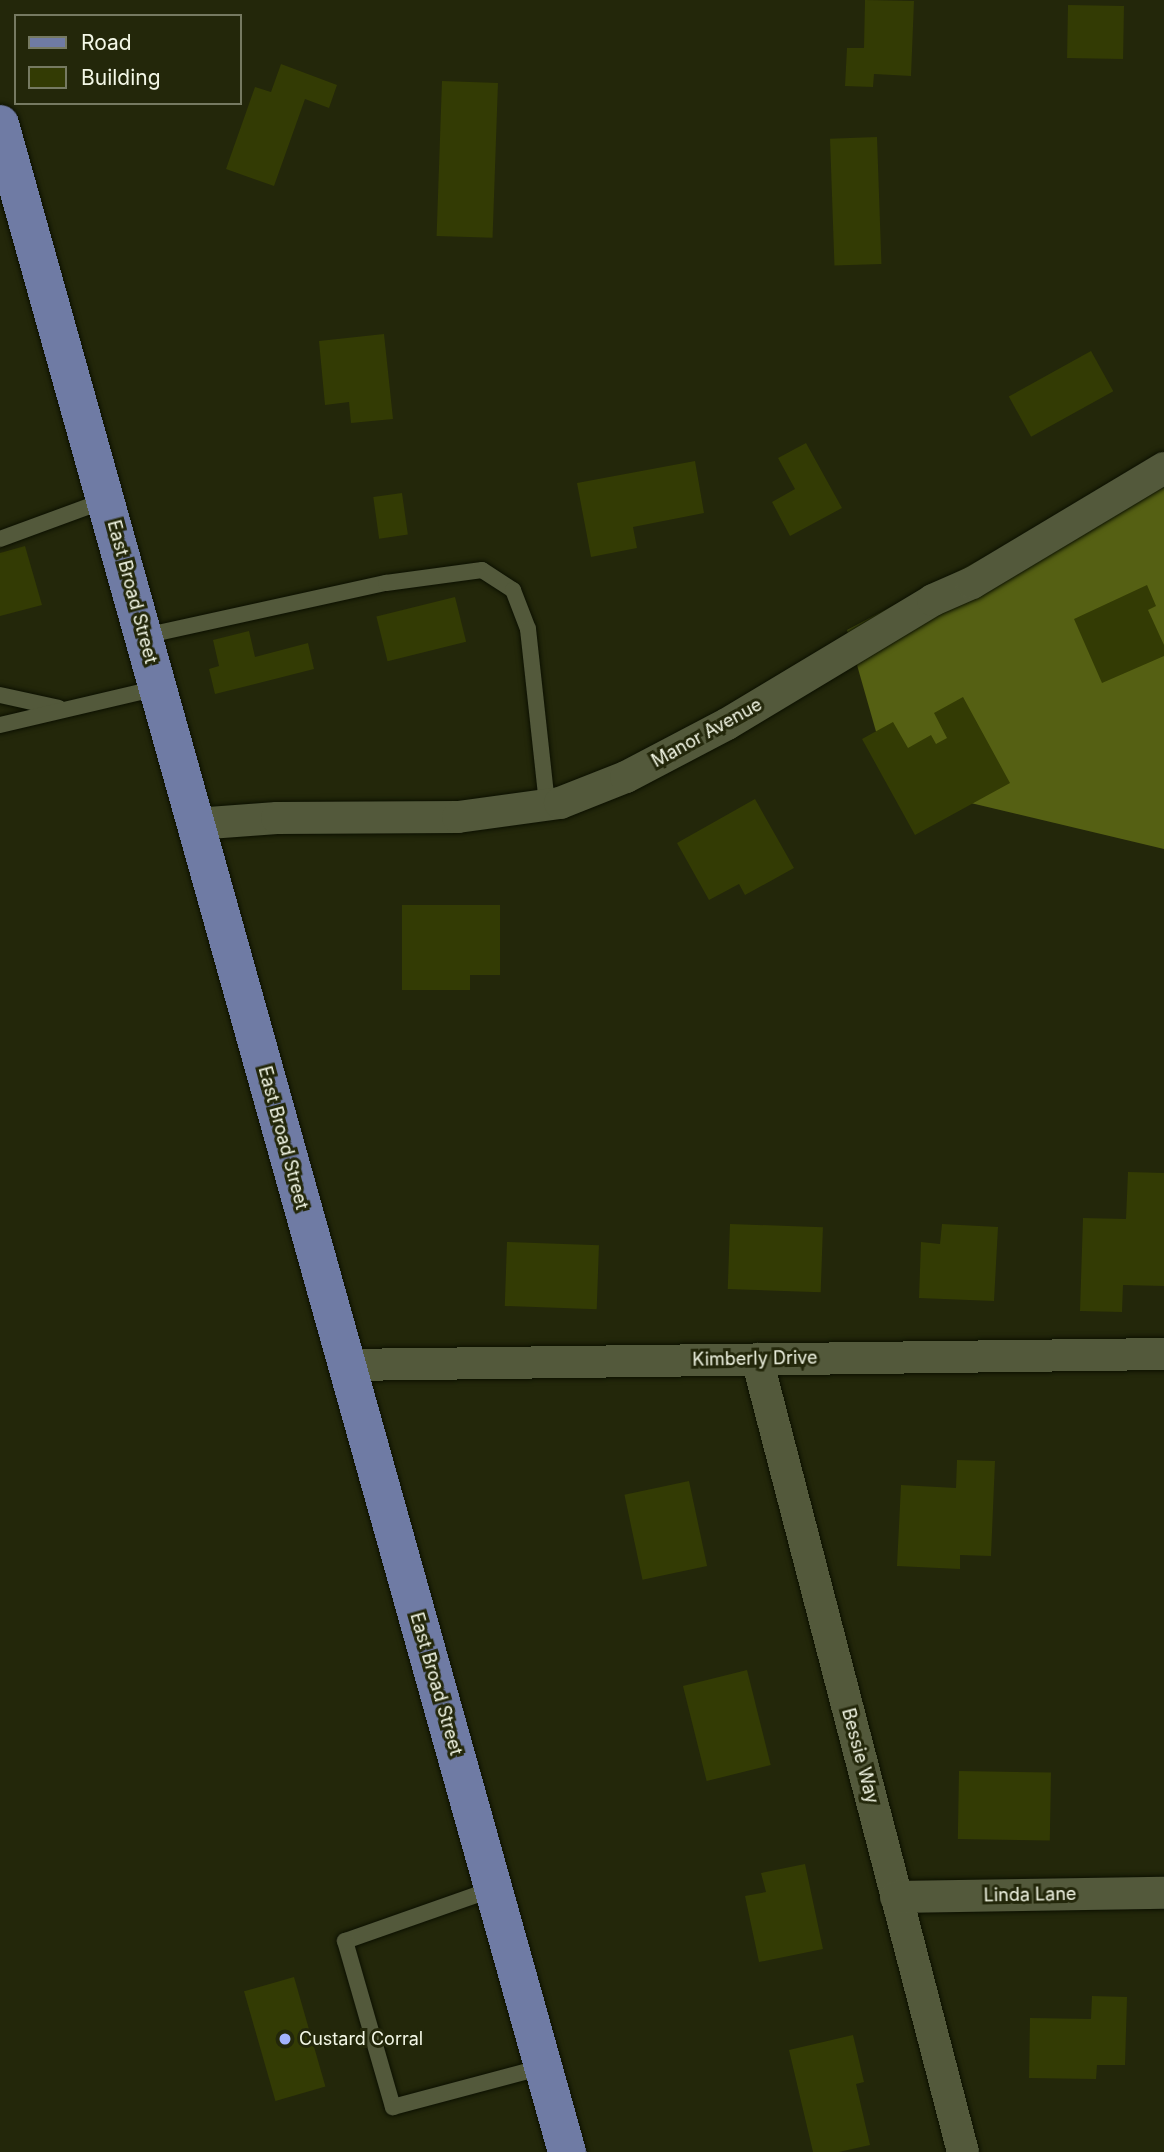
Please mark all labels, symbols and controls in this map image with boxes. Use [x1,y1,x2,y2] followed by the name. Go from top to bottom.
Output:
[14,14,242,105] legend
[81,30,132,55] text: Road
[81,65,161,90] text: Building
[102,518,162,666] street label: East Broad Street
[648,694,766,772] street label: Manor Avenue
[253,1064,313,1212] street label: East Broad Street
[692,1347,818,1371] street label: Kimberly Drive
[405,1610,467,1758] street label: East Broad Street
[837,1706,883,1806] street label: Bessie Way
[983,1883,1077,1907] street label: Linda Lane
[299,2028,423,2050] place label: Custard Corral
[277,2031,293,2047] marker: Custard Corral

